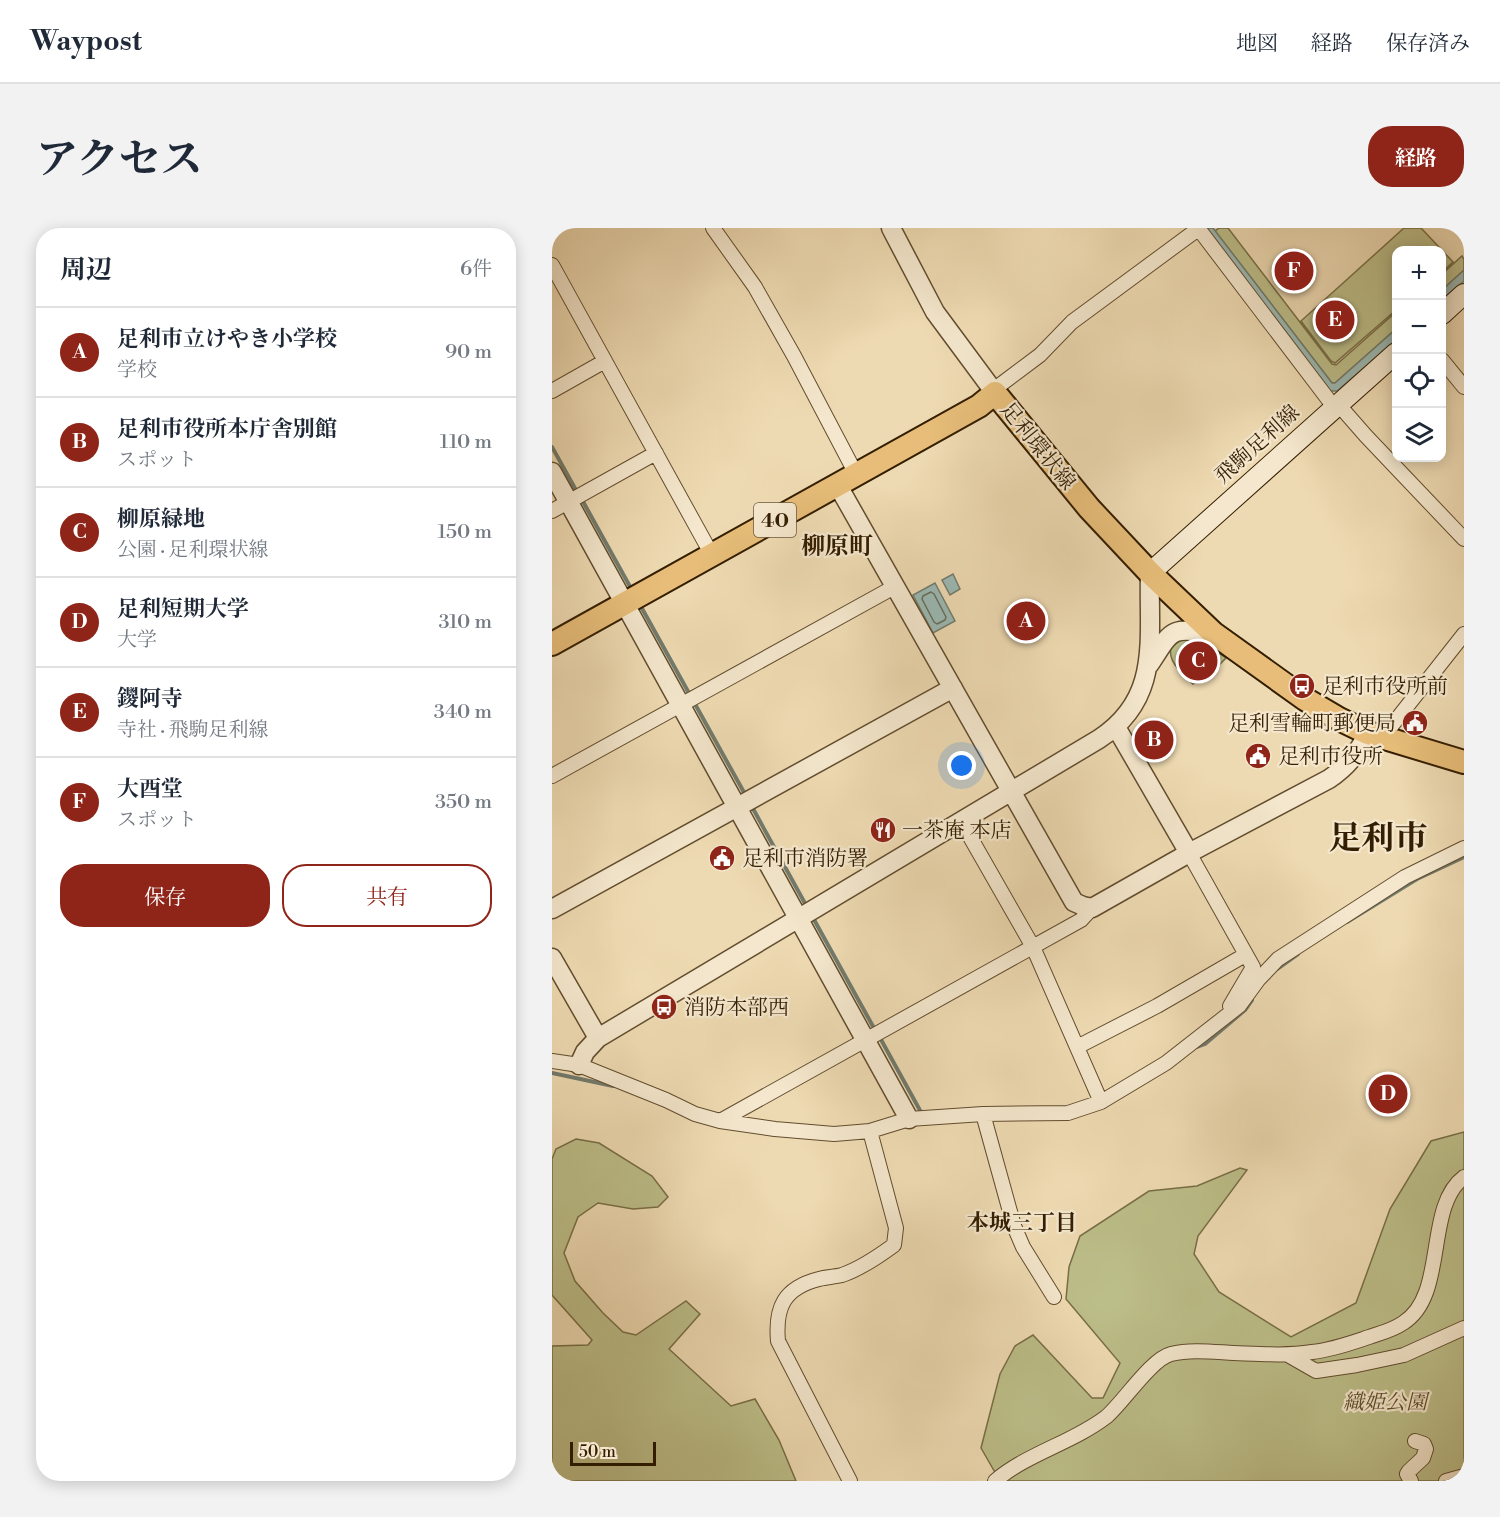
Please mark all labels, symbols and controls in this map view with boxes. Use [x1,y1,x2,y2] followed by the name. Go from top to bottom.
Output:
[30,24,142,59] text: Waypost
[1236,31,1278,57] text: 地図
[1311,31,1353,57] text: 経路
[1386,31,1470,57] text: 保存済み
[1368,126,1464,187] button: 経路
[36,134,203,187] text: アクセス
[1392,246,1446,462] map controls
[1392,246,1446,300] button: +
[1274,248,1314,294] pin: F
[60,254,112,286] text: 周辺
[460,257,492,282] text: 6件
[1316,298,1354,343] pin: E
[1392,300,1446,354] button: −
[117,326,337,353] text: 足利市立けやき小学校
[72,340,87,365] text: A
[445,340,492,365] text: 90 m
[1392,354,1446,408] button: locate
[117,358,157,383] text: 学校
[994,398,1080,496] street label: 足利環状線
[1210,400,1305,490] street label: 飛駒足利線
[1392,408,1446,462] button: layers
[117,416,337,443] text: 足利市役所本庁舎別館
[72,430,87,455] text: B
[440,430,492,455] text: 110 m
[117,448,197,473] text: スポット
[754,503,796,537] road number: 40
[117,506,205,533] text: 柳原緑地
[72,520,87,545] text: C
[437,520,492,545] text: 150 m
[801,532,873,562] district label: 柳原町
[117,538,269,563] text: 公園 · 足利環状線
[117,596,249,623] text: 足利短期大学
[1006,598,1046,644] pin: A
[72,610,87,635] text: D
[439,610,492,635] text: 310 m
[117,628,157,653] text: 大学
[1178,638,1218,684] pin: C
[1287,671,1317,701] bus stop icon: 足利市役所前
[1322,674,1448,700] place label: 足利市役所前
[117,686,183,713] text: 鑁阿寺
[73,700,86,725] text: E
[434,700,492,725] text: 340 m
[1400,708,1430,738] public building icon: 足利雪輪町郵便局
[1228,711,1396,737] place label: 足利雪輪町郵便局
[117,718,269,743] text: 寺社 · 飛駒足利線
[1134,718,1174,762] pin: B
[1243,741,1273,771] public building icon: 足利市役所
[1278,744,1383,770] place label: 足利市役所
[947,751,976,780] your location
[117,776,183,803] text: 大酉堂
[72,790,87,815] text: F
[435,790,492,815] text: 350 m
[117,808,197,833] text: スポット
[868,815,898,845] restaurant icon: 一茶庵 本店
[902,818,1011,844] place label: 一茶庵 本店
[1329,819,1428,860] district label: 足利市
[707,843,737,873] public building icon: 足利市消防署
[742,846,868,872] place label: 足利市消防署
[60,864,270,927] button: 保存
[282,864,492,927] button: 共有
[649,992,679,1022] bus stop icon: 消防本部西
[684,995,789,1021] place label: 消防本部西
[1368,1072,1408,1116] pin: D
[967,1210,1077,1237] district label: 本城三丁目
[1343,1390,1430,1416] park label: 織姫公園
[570,1439,656,1466] scale bar
[579,1442,616,1462] text: 50 m

